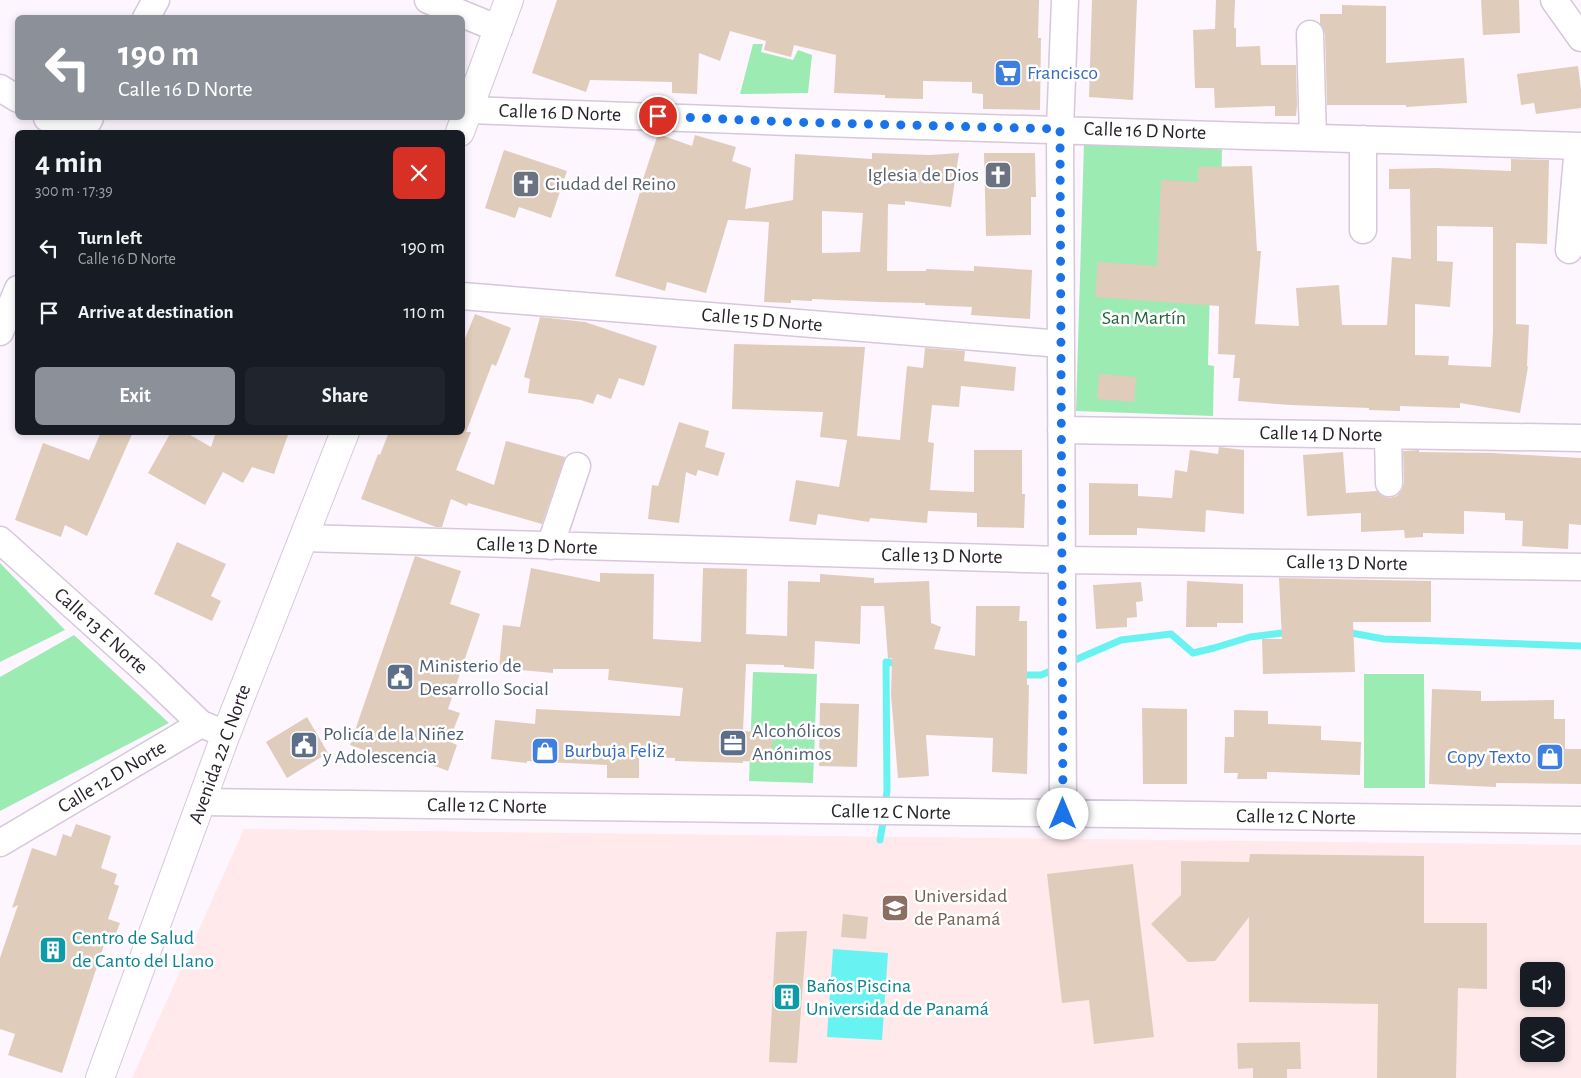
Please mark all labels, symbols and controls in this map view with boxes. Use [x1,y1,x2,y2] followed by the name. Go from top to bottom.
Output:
[35,35,100,100] icon: left
[118,37,199,72] text: 190 m
[993,58,1023,88] supermarket icon: Francisco
[1027,63,1098,83] place label: Francisco
[118,78,253,100] text: Calle 16 D Norte
[637,95,679,137] pin
[498,101,622,125] street label: Calle 16 D Norte
[644,102,672,130] icon: arrive
[1083,119,1207,143] street label: Calle 16 D Norte
[393,147,445,199] button: close
[35,148,103,178] text: 4 min
[983,160,1013,190] church icon: Iglesia de Dios
[868,165,979,185] place label: Iglesia de Dios
[511,169,541,199] church icon: Ciudad del Reino
[545,174,676,194] place label: Ciudad del Reino
[35,183,113,199] text: 300 m · 17:39
[78,229,142,248] text: Turn left
[35,234,63,262] icon: left
[401,238,445,257] text: 190 m
[78,251,176,267] text: Calle 16 D Norte
[35,299,63,327] icon: arrive
[78,303,234,322] text: Arrive at destination
[404,303,445,322] text: 110 m
[701,305,823,335] street label: Calle 15 D Norte
[1102,308,1186,328] park label: San Martín
[35,367,235,425] button: Exit
[245,367,445,425] button: Share
[1259,423,1383,445] street label: Calle 14 D Norte
[476,534,598,558] street label: Calle 13 D Norte
[881,545,1003,567] street label: Calle 13 D Norte
[1286,552,1408,574] street label: Calle 13 D Norte
[50,584,152,678] street label: Calle 13 E Norte
[419,656,549,699] place label: Ministerio de Desarrollo Social
[385,662,415,692] public building icon: Ministerio de Desarrollo Social
[186,682,254,826] street label: Avenida 22 C Norte
[752,721,841,764] place label: Alcohólicos Anónimos
[322,724,464,767] place label: Policía de la Niñez y Adolescencia
[718,728,748,758] office icon: Alcohólicos Anónimos
[289,730,319,760] public building icon: Policía de la Niñez y Adolescencia
[530,736,560,766] shop icon: Burbuja Feliz
[54,737,170,817] street label: Calle 12 D Norte
[564,741,665,761] place label: Burbuja Feliz
[1535,742,1565,772] shop icon: Copy Texto
[1447,747,1531,767] place label: Copy Texto
[1036,787,1088,839] position arrow
[427,795,547,817] street label: Calle 12 C Norte
[831,801,951,823] street label: Calle 12 C Norte
[1236,806,1356,828] street label: Calle 12 C Norte
[914,886,1007,929] place label: Universidad de Panamá
[880,893,910,923] school or university icon: Universidad de Panamá
[72,928,214,971] place label: Centro de Salud de Canto del Llano
[38,935,68,965] building icon: Centro de Salud de Canto del Llano
[1520,962,1565,1062] map controls
[1520,962,1565,1007] button: sound
[806,976,989,1019] place label: Baños Piscina Universidad de Panamá
[772,982,802,1012] building icon: Baños Piscina Universidad de Panamá
[1520,1017,1565,1062] button: layers

